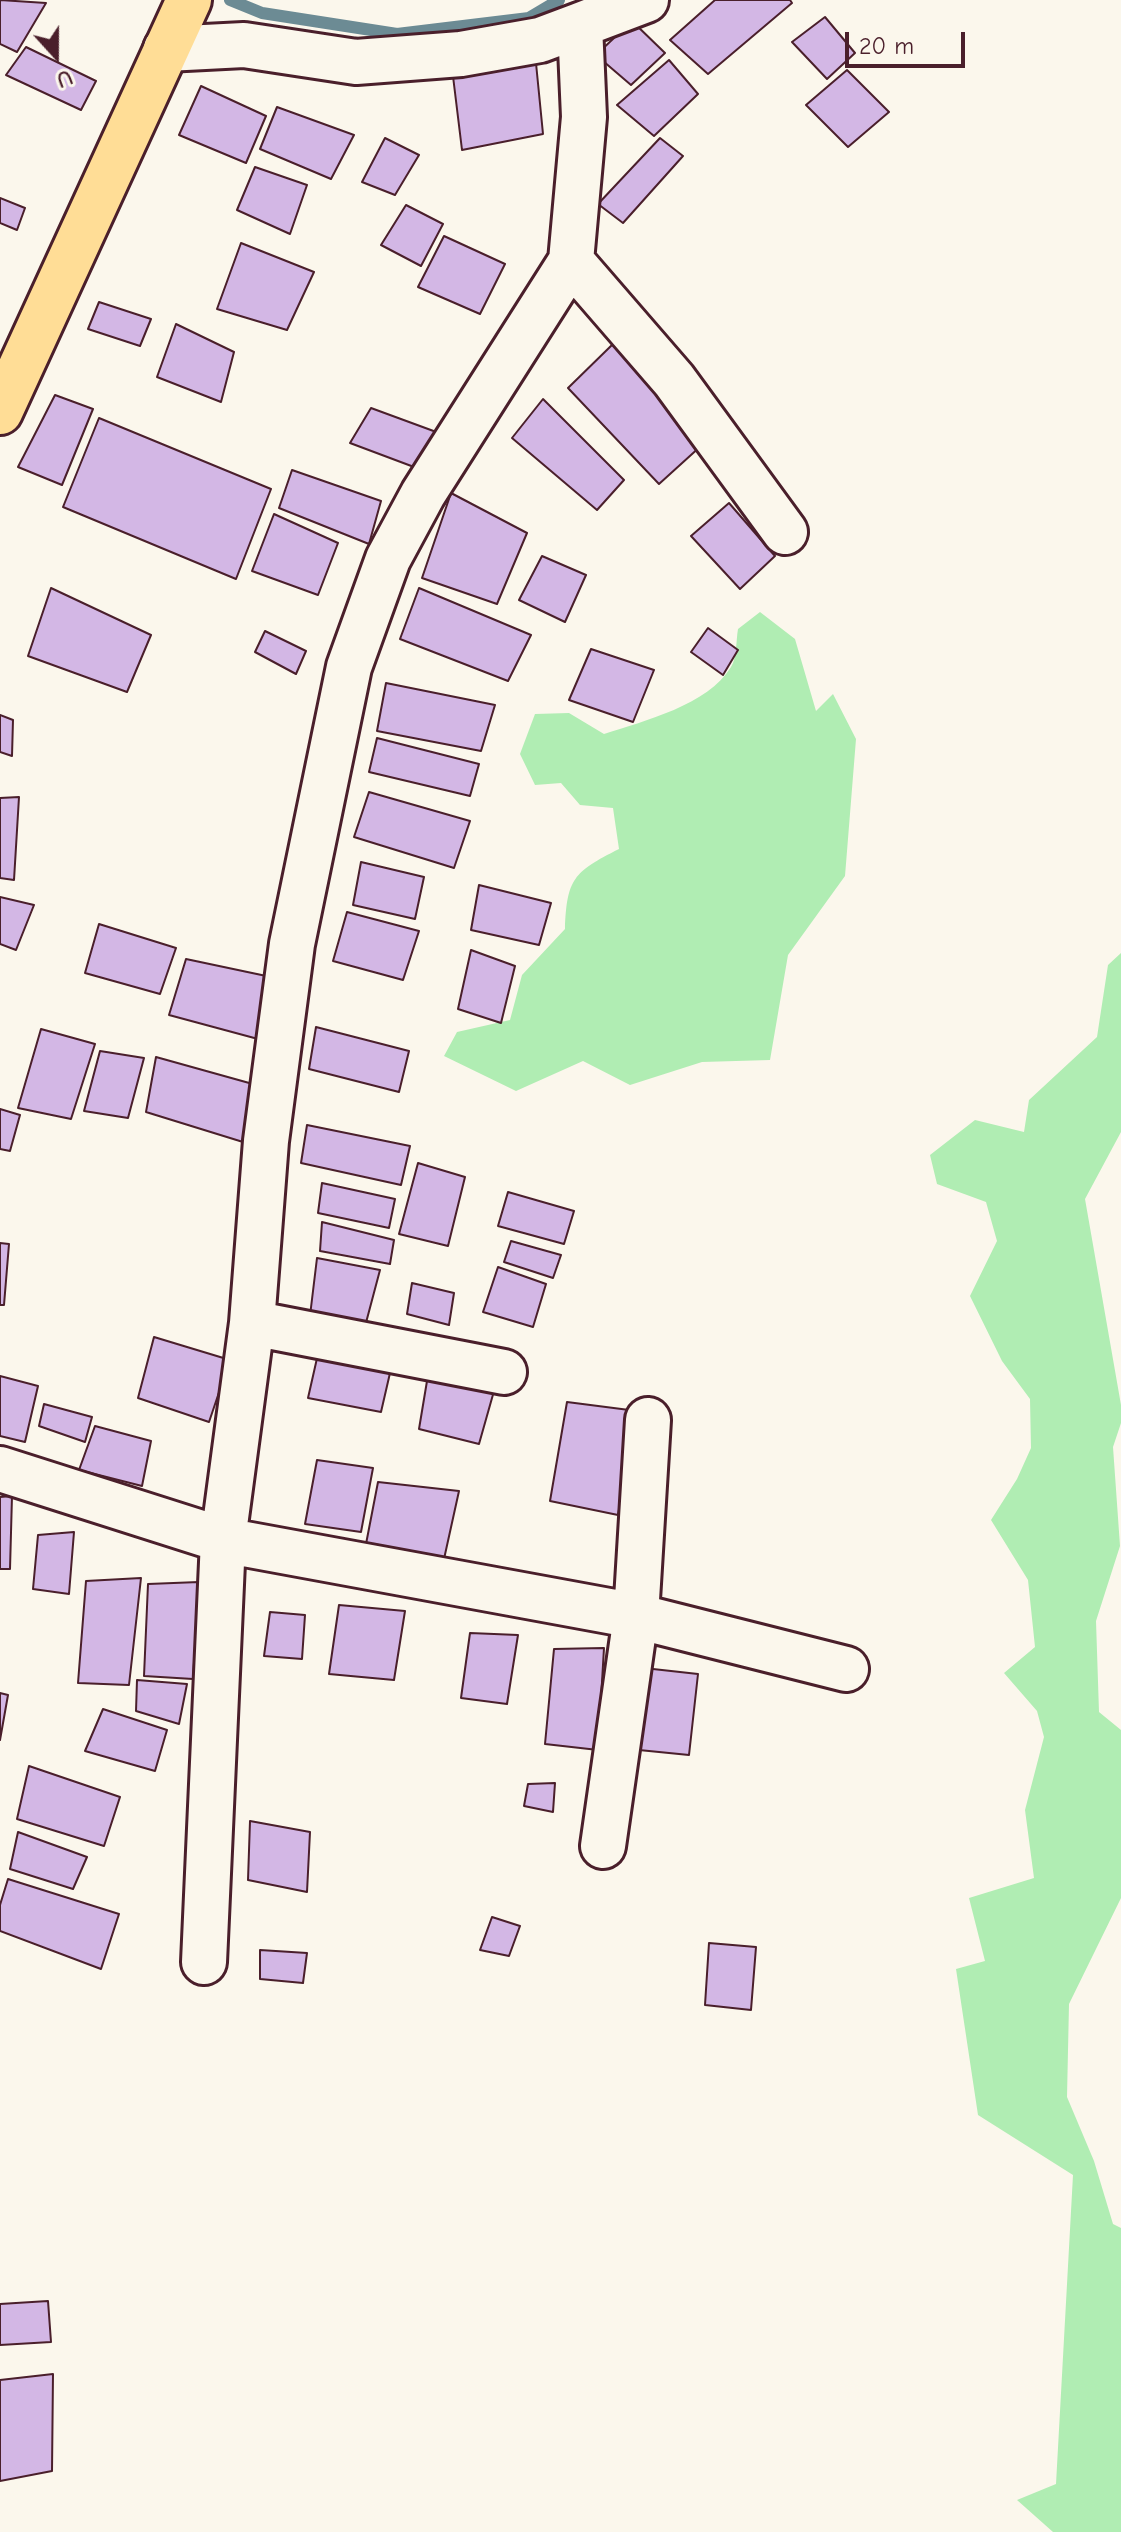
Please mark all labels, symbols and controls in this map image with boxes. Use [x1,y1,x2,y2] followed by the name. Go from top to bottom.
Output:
[16,16,96,96] north arrow
[849,16,969,66] scale bar
[859,32,914,60] text: 20 m
[53,64,76,93] text: U

